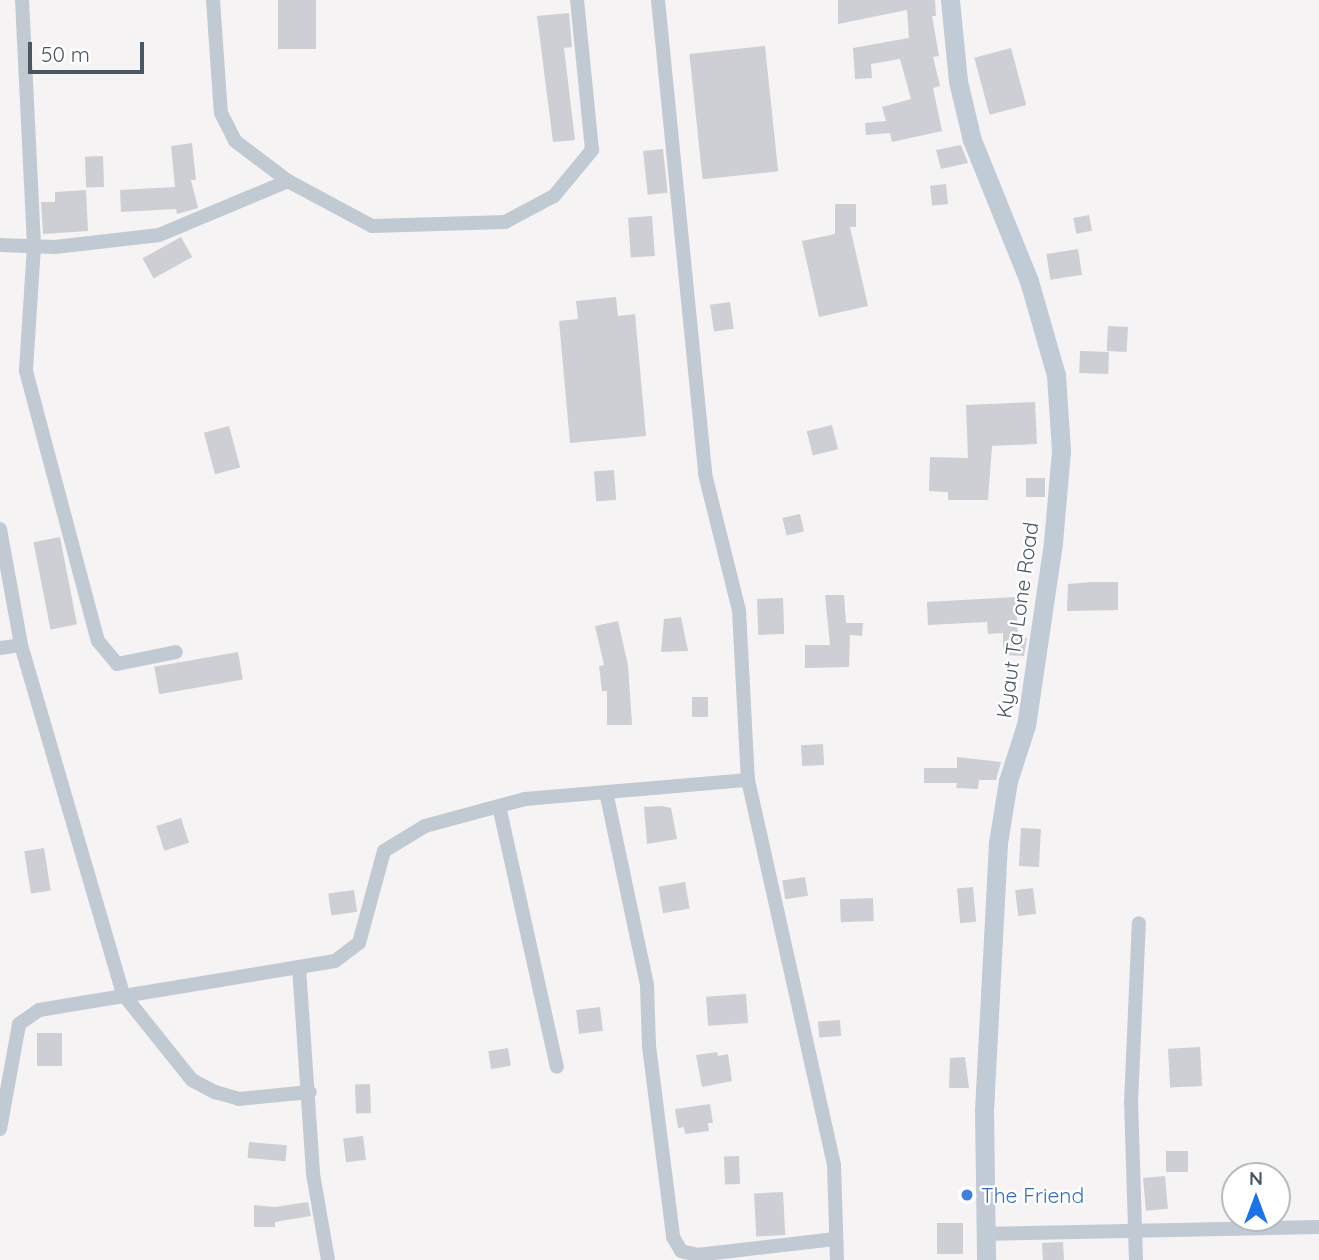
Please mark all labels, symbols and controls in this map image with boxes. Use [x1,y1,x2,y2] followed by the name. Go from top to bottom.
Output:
[32,28,147,72] scale bar
[41,41,90,67] text: 50 m
[991,520,1043,720] street label: Kyaut Ta Lone Road
[1221,1162,1291,1232] north arrow
[1249,1166,1263,1190] text: N
[981,1182,1084,1208] place label: The Friend
[959,1187,975,1203] marker: The Friend

